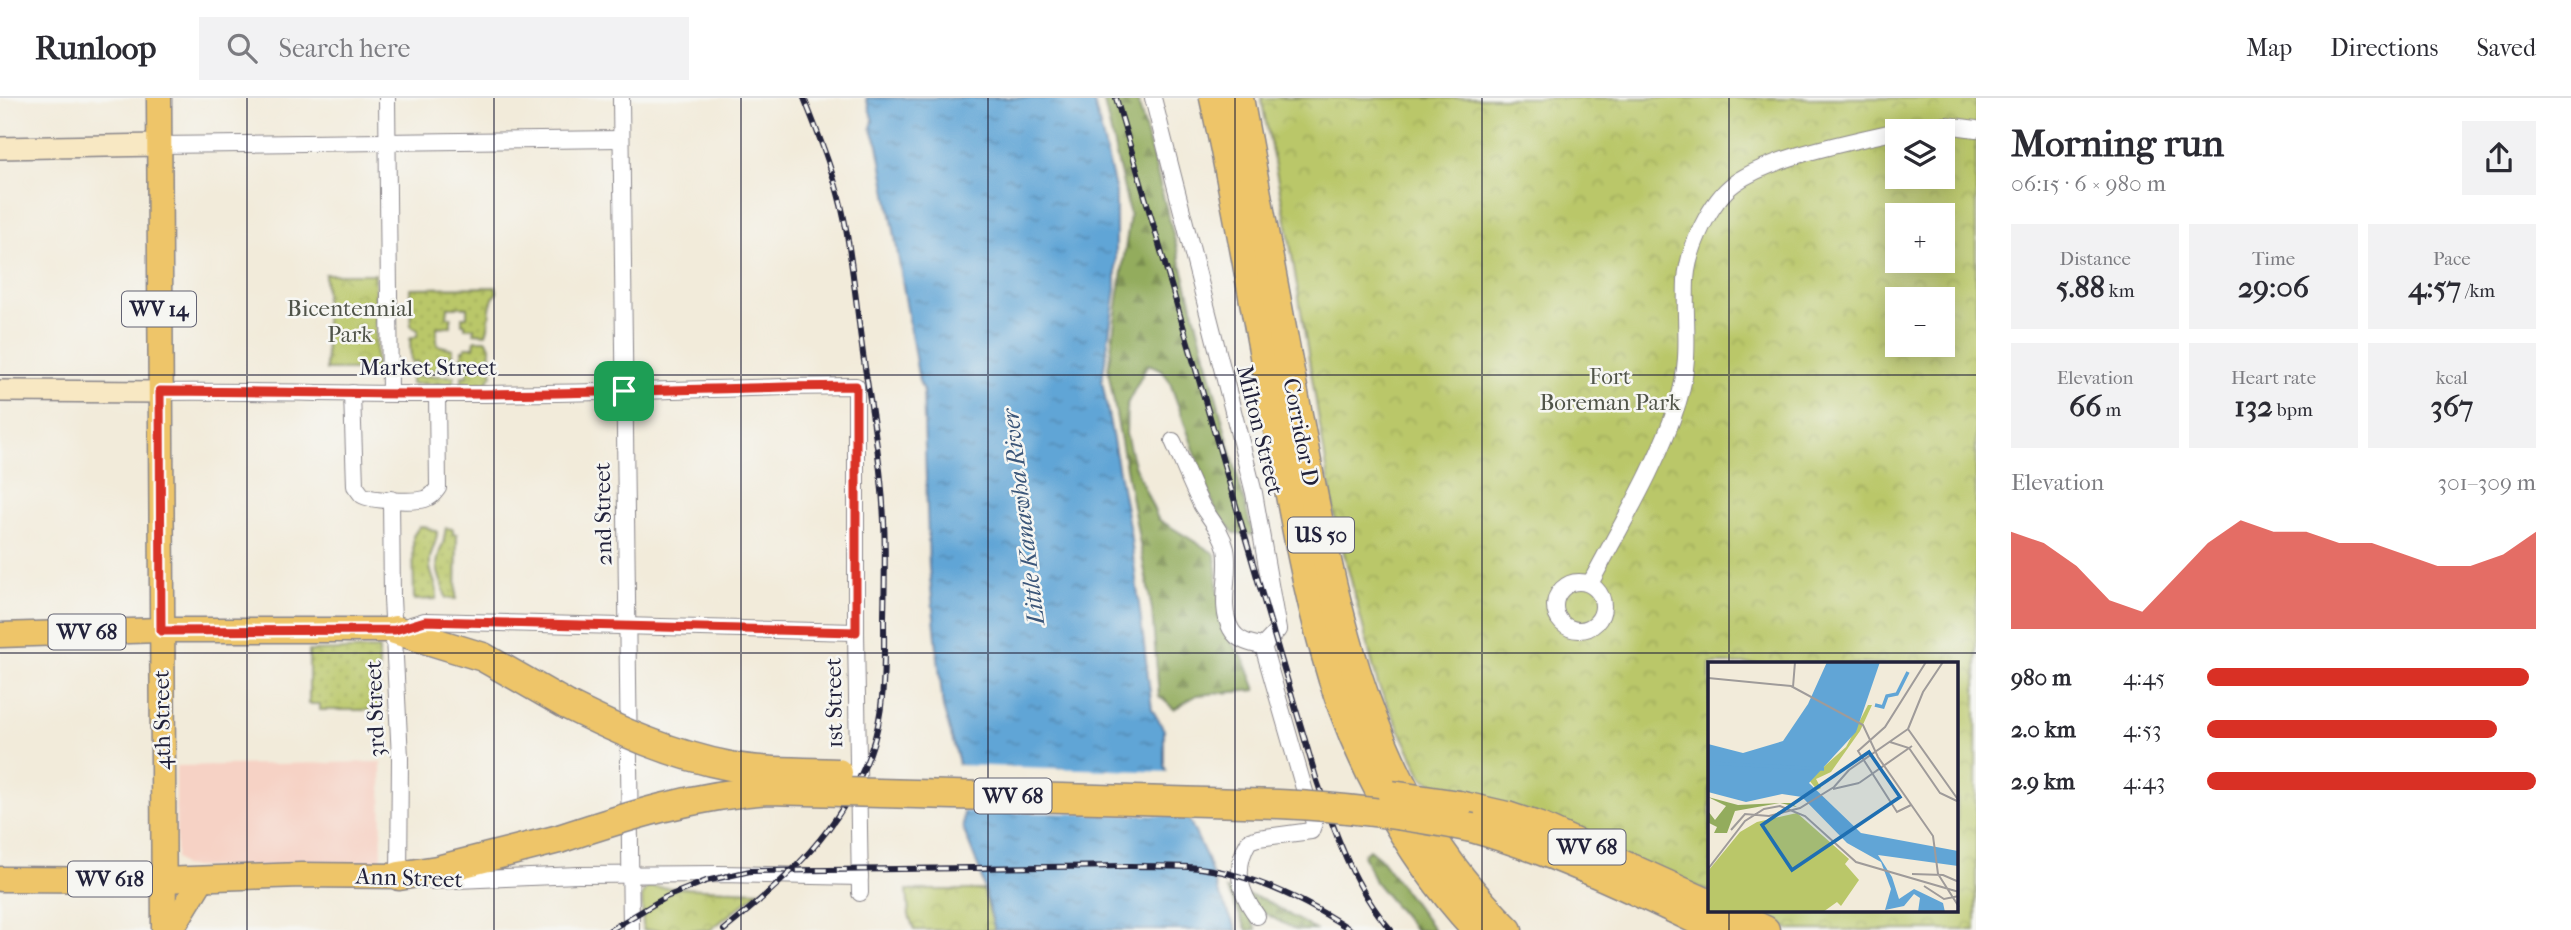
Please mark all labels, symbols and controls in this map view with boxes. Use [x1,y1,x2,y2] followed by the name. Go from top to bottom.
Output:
[199,17,689,80] search box
[35,29,157,68] text: Runloop
[223,29,261,67] icon: search
[279,33,410,64] text: Search here
[2246,34,2292,62] text: Map
[2330,34,2438,62] text: Directions
[2476,34,2536,62] text: Saved
[1885,119,1955,357] map controls
[1885,119,1955,189] button: layers
[2011,121,2224,166] text: Morning run
[2462,121,2536,195] button: share
[2011,170,2166,197] text: 06:15 · 6 × 980 m
[1885,203,1955,273] button: +
[2059,248,2131,270] text: Distance
[2252,248,2295,270] text: Time
[2433,248,2471,270] text: Pace
[2056,270,2105,305] text: 5.88
[2238,270,2309,305] text: 29:06
[2408,270,2461,305] text: 4:57
[2105,280,2134,302] text: km
[2461,280,2495,302] text: /km
[1885,287,1955,357] button: −
[122,292,196,326] road number: WV 14
[287,295,414,348] park label: Bicentennial Park
[359,354,497,381] street label: Market Street
[594,361,654,421] pin
[1231,362,1289,498] street label: Milton Street
[1539,363,1682,416] park label: Fort Boreman Park
[2057,367,2134,389] text: Elevation
[2231,367,2316,389] text: Heart rate
[2436,367,2468,389] text: kcal
[605,372,643,410] icon: arrive
[1277,376,1325,488] street label: Corridor D
[2069,389,2101,424] text: 66
[2234,389,2273,424] text: 132
[2430,389,2473,424] text: 367
[2101,399,2121,421] text: m
[2273,399,2313,421] text: bpm
[996,405,1050,629] water label: Little Kanawha River
[589,462,617,566] street label: 2nd Street
[2011,469,2104,496] text: Elevation
[2438,469,2536,496] text: 301–309 m
[1288,518,1354,552] road number: US 50
[48,614,126,650] road number: WV 68
[820,657,848,749] street label: 1st Street
[360,660,390,758] street label: 3rd Street
[1708,662,1958,912] inset map
[2011,664,2071,691] text: 980 m
[2123,664,2165,691] text: 4:45
[148,670,176,770] street label: 4th Street
[2011,716,2076,743] text: 2.0 km
[2123,716,2162,743] text: 4:53
[2011,768,2075,795] text: 2.9 km
[2123,768,2165,795] text: 4:43
[974,778,1052,814] road number: WV 68
[1548,830,1626,864] road number: WV 68
[68,862,152,896] road number: WV 618
[354,863,463,893] street label: Ann Street

